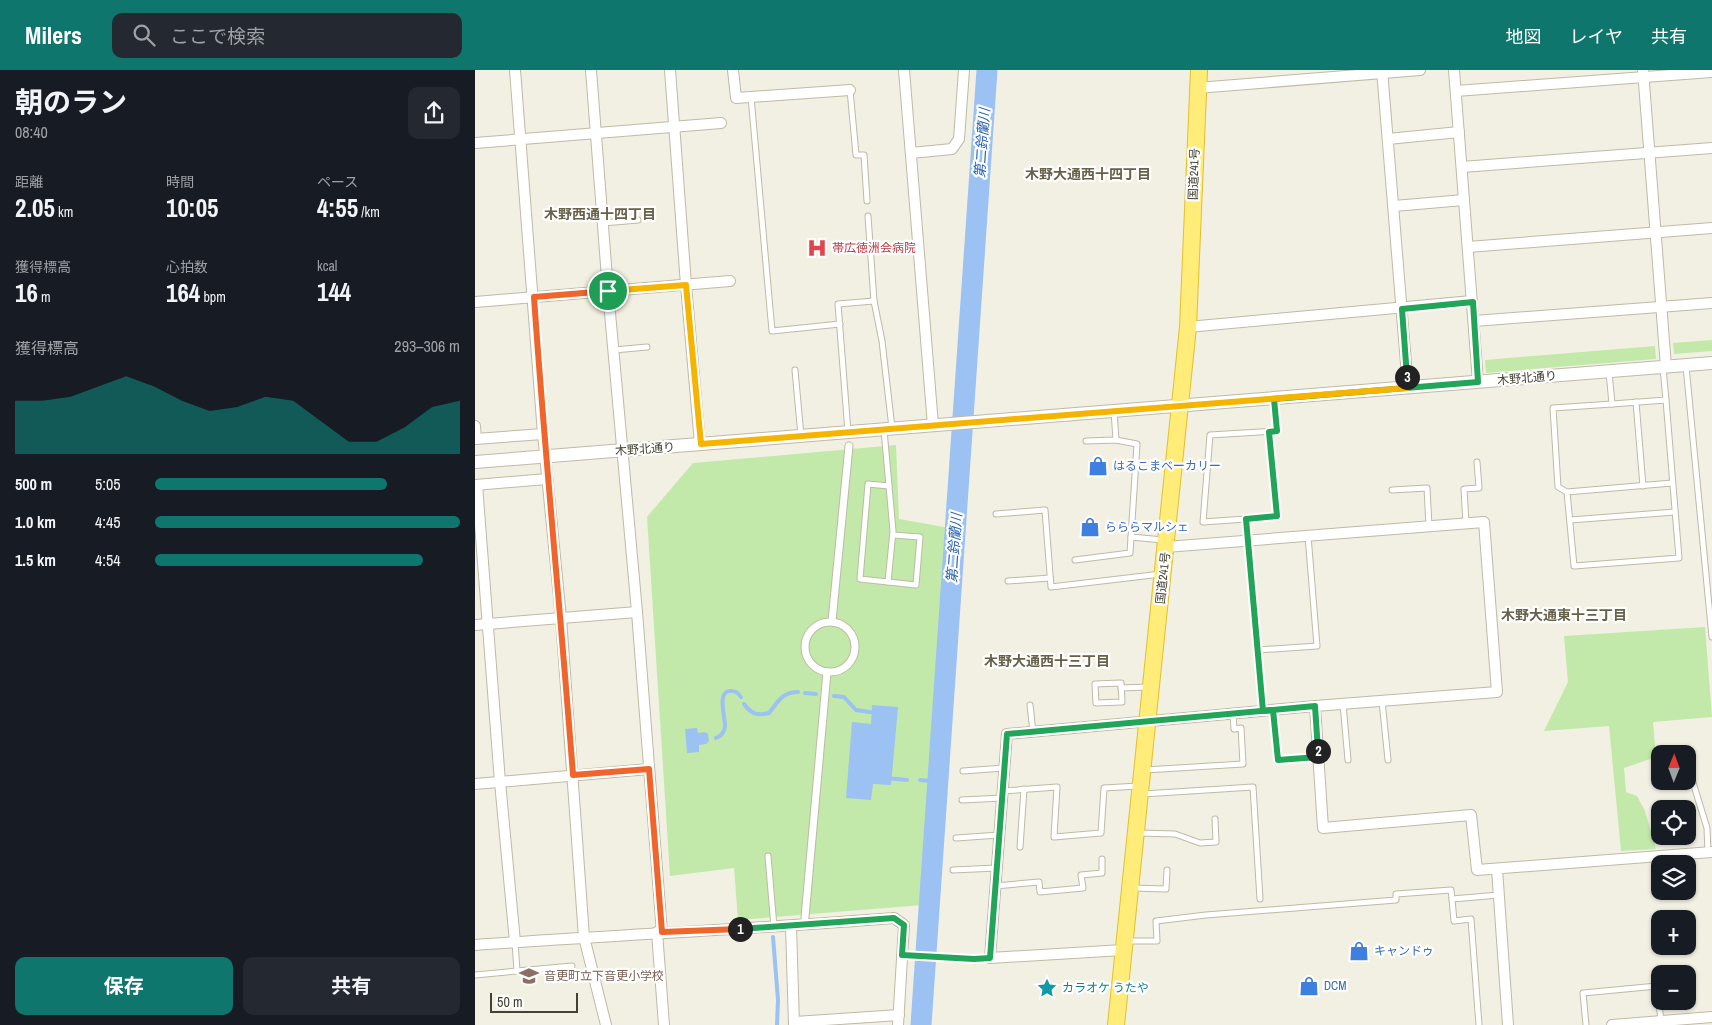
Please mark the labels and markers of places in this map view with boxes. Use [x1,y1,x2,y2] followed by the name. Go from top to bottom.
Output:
[806,237,828,259] hospital icon: 帯広徳洲会病院
[832,240,916,256] place label: 帯広徳洲会病院
[587,270,629,312] pin
[1395,364,1419,390] pin: 3
[1087,455,1109,477] shop icon: はるこまベーカリー
[1113,458,1221,474] place label: はるこまベーカリー
[1079,516,1101,538] shop icon: らららマルシェ
[1105,519,1189,535] place label: らららマルシェ
[1305,738,1331,764] pin: 2
[727,916,753,942] pin: 1
[1348,940,1370,962] shop icon: キャンドゥ
[1374,943,1434,959] place label: キャンドゥ
[518,965,540,987] school or university icon: 音更町立下音更小学校
[544,968,664,984] place label: 音更町立下音更小学校
[1298,975,1320,997] shop icon: DCM
[1036,977,1058,999] place icon: カラオケ うたや
[1324,978,1346,994] place label: DCM
[1062,980,1149,996] place label: カラオケ うたや

